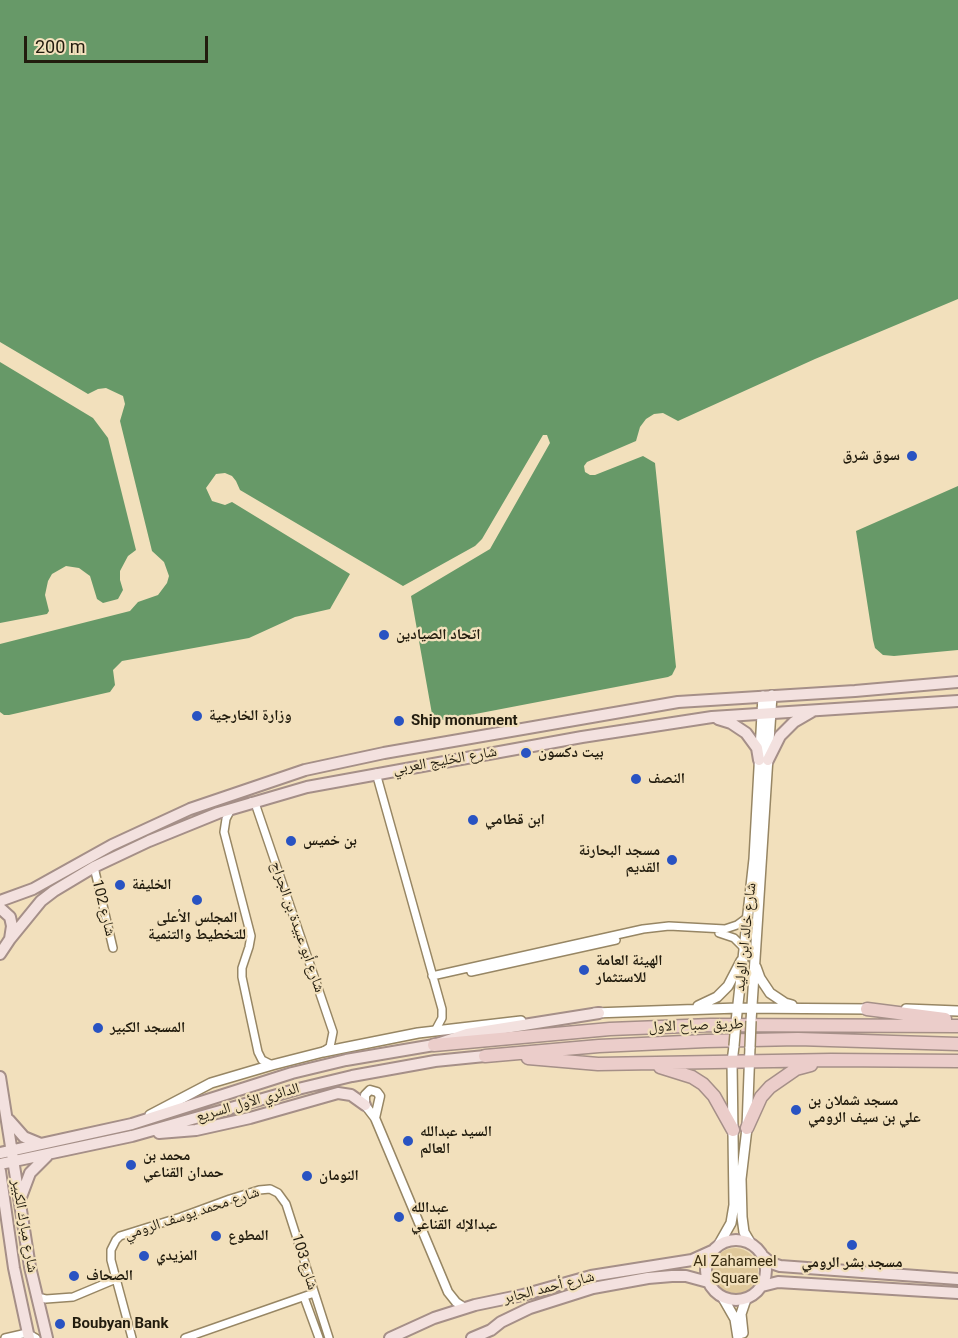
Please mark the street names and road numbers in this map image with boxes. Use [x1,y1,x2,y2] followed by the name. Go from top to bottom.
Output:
[392,743,498,779] street label: شارع الخليج العربي
[266,859,328,995] street label: شارع أبو عبيدة بن الجراح
[87,878,119,938] street label: شارع 102
[731,882,761,992] street label: شارع خالد ابن الوليد
[648,1015,744,1037] street label: طريق صباح الاول
[194,1080,302,1126] street label: الدائري الأول السريع
[7,1178,41,1274] street label: شارع مبارك الكبير
[122,1184,262,1244] street label: شارع محمد يوسف الرومي
[287,1232,321,1292] street label: شارع 103
[502,1268,596,1308] street label: شارع أحمد الجابر

